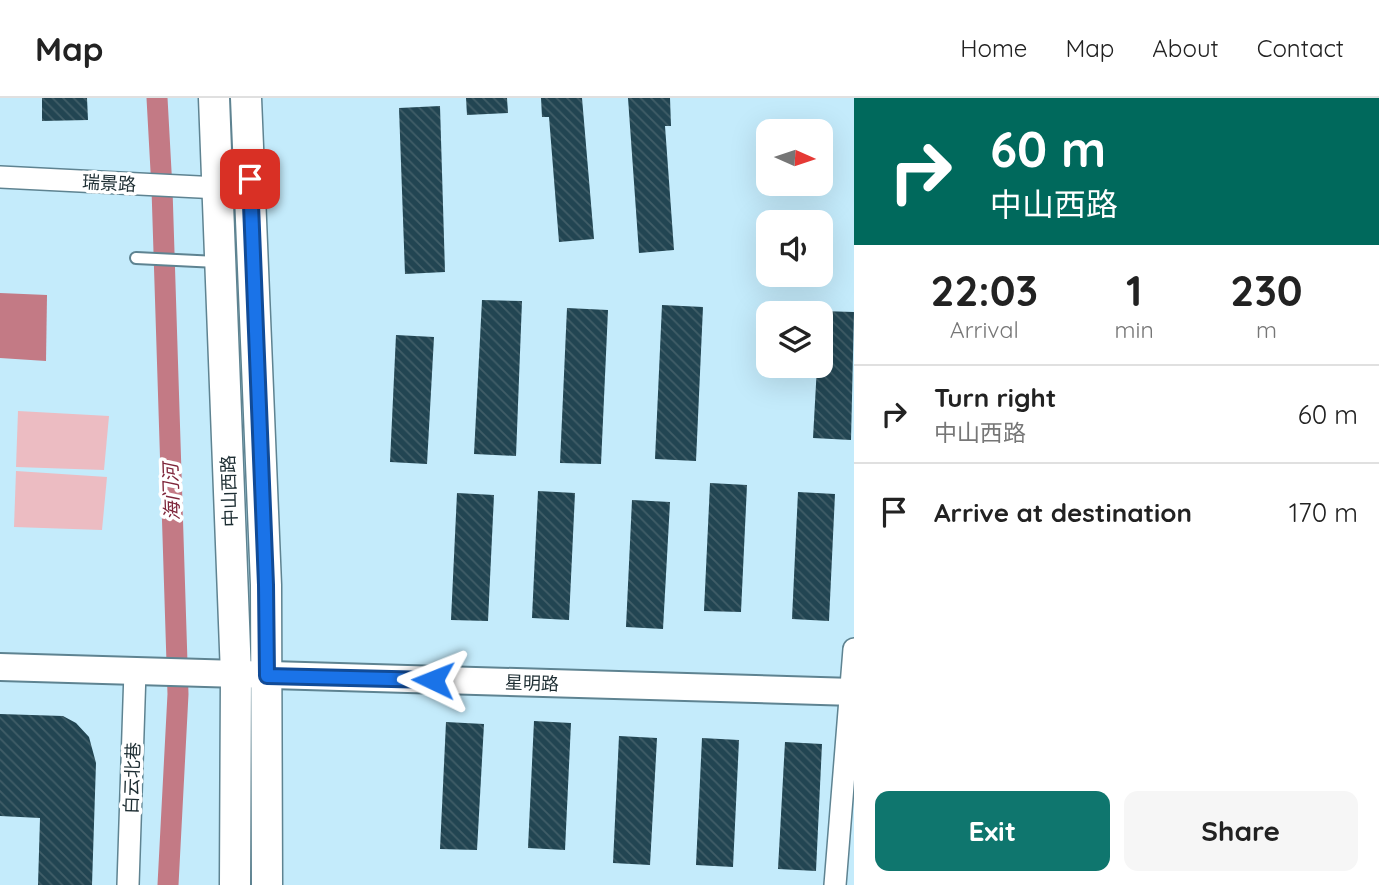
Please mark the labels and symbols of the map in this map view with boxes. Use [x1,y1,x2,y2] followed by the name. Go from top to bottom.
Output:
[756,119,833,196] north arrow
[220,149,280,209] pin
[81,170,137,196] street label: 瑞景路
[216,455,242,527] street label: 中山西路
[158,459,184,521] water label: 海门河
[396,643,470,717] position arrow
[505,671,559,695] street label: 星明路
[119,742,145,814] street label: 白云北巷

